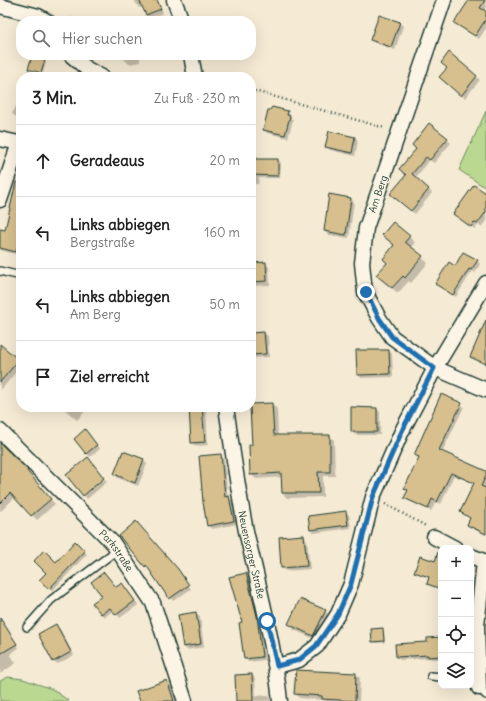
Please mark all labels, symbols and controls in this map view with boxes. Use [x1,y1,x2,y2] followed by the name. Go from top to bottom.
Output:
[16,16,256,60] search box
[30,27,52,49] icon: search
[62,29,142,48] text: Hier suchen
[32,87,77,109] text: 3 Min.
[154,90,240,107] text: Zu Fuß · 230 m
[32,150,54,172] icon: ahead
[70,151,144,170] text: Geradeaus
[210,152,240,169] text: 20 m
[365,173,391,215] street label: Am Berg
[70,215,170,234] text: Links abbiegen
[32,222,54,244] icon: left
[204,224,240,241] text: 160 m
[70,234,135,251] text: Bergstraße
[357,283,375,301] route end
[70,287,170,306] text: Links abbiegen
[32,294,54,316] icon: left
[209,296,240,313] text: 50 m
[70,306,121,323] text: Am Berg
[32,366,54,388] icon: arrive
[70,367,149,386] text: Ziel erreicht
[236,510,268,600] street label: Neuensorger Straße
[97,527,136,574] street label: Parkstraße
[438,545,474,689] map controls
[438,545,474,581] button: +
[438,581,474,617] button: −
[258,612,276,630] route start
[438,617,474,653] button: locate
[438,653,474,689] button: layers

